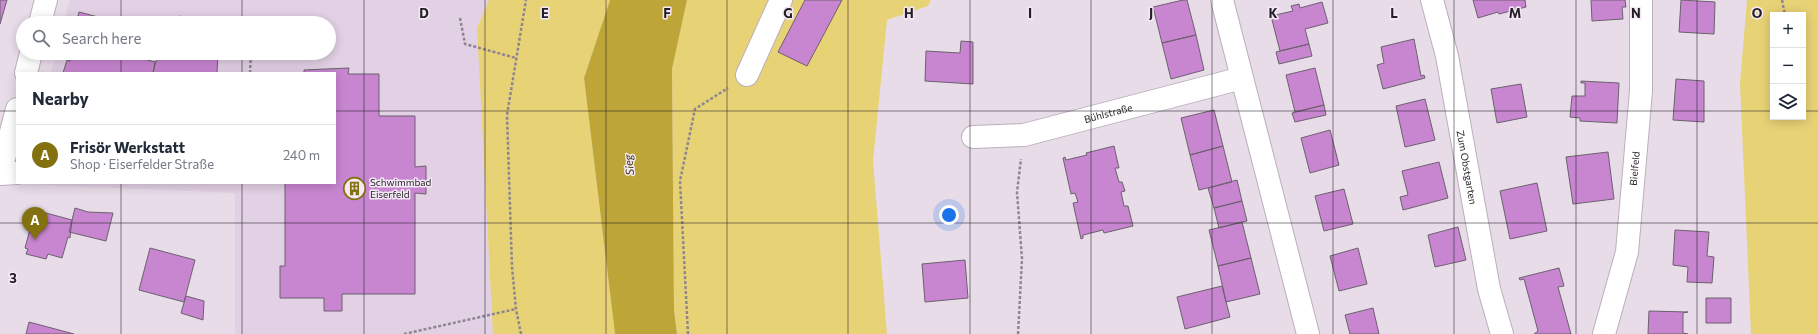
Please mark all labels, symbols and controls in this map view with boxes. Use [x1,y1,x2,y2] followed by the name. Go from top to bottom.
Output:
[419,5,429,21] text: D
[541,5,549,21] text: E
[663,5,671,21] text: F
[783,5,793,21] text: G
[904,5,914,21] text: H
[1028,5,1032,21] text: I
[1149,5,1153,21] text: J
[1268,5,1278,21] text: K
[1390,5,1398,21] text: L
[1509,5,1521,21] text: M
[1631,5,1641,21] text: N
[1752,5,1763,21] text: O
[1770,12,1806,120] map controls
[1770,12,1806,48] button: +
[16,16,336,60] search box
[30,27,52,49] icon: search
[62,29,141,47] text: Search here
[1770,48,1806,84] button: −
[1770,84,1806,120] button: layers
[32,88,89,109] text: Nearby
[1083,101,1134,125] street label: Bühlstraße
[1454,129,1480,205] street label: Zum Obstgarten
[70,138,185,156] text: Frisör Werkstatt
[40,147,50,163] text: A
[283,147,320,163] text: 240 m
[1627,151,1642,186] street label: Bielfeld
[621,153,636,176] water label: Sieg
[70,156,214,172] text: Shop · Eiserfelder Straße
[342,175,368,201] building icon: Schwimmbad Eiserfeld
[370,176,432,200] place label: Schwimmbad Eiserfeld
[939,205,959,225] your location
[22,207,48,240] pin: A
[9,270,17,286] text: 3

